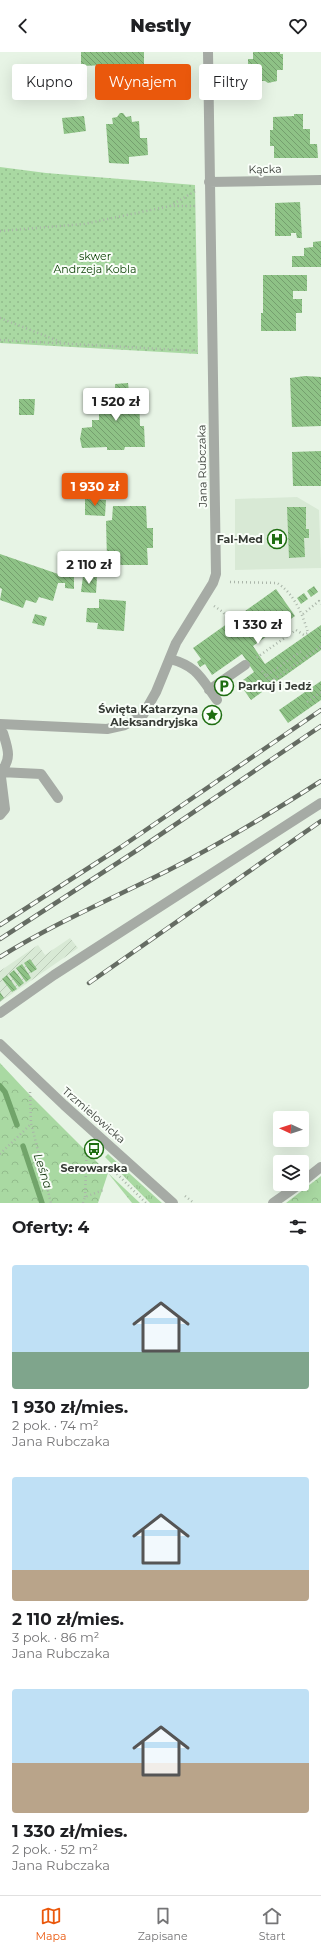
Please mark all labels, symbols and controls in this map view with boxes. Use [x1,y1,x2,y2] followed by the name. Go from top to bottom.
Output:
[12,15,34,37] icon: back
[130,15,191,37] text: Nestly
[287,15,309,37] icon: heart
[12,64,87,100] chip: Kupno
[95,64,191,100] chip: Wynajem
[199,64,262,100] chip: Filtry
[248,162,282,176] street label: Kącka
[53,249,137,276] park label: skwer Andrzeja Kobla
[75,388,157,422] pin: 1 520 zł
[92,393,140,409] text: 1 520 zł
[194,424,210,509] street label: Jana Rubczaka
[54,473,136,507] pin: 1 930 zł
[71,478,119,494] text: 1 930 zł
[266,528,288,550] hospital icon: Fal-Med
[217,532,263,546] place label: Fal-Med
[48,551,130,585] pin: 2 110 zł
[66,556,112,572] text: 2 110 zł
[217,611,299,645] pin: 1 330 zł
[234,616,282,632] text: 1 330 zł
[213,675,235,697] parking icon: Parkuj i Jedź
[238,679,311,693] place label: Parkuj i Jedź
[98,702,198,729] place label: Święta Katarzyna Aleksandryjska
[201,704,223,726] place icon: Święta Katarzyna Aleksandryjska
[60,1084,128,1146] street label: Trzmielowicka
[273,1111,309,1147] north arrow
[273,1111,309,1191] map controls
[83,1138,105,1160] bus stop icon: Serowarska
[31,1151,56,1190] water label: Leśna
[273,1155,309,1191] button: layers
[61,1161,128,1175] place label: Serowarska
[287,1216,309,1238] icon: filters
[12,1217,89,1237] text: Oferty: 4
[125,1291,197,1363] icon: home
[12,1397,128,1417] text: 1 930 zł/mies.
[12,1417,99,1433] text: 2 pok. · 74 m²
[12,1433,110,1449] text: Jana Rubczaka
[125,1503,197,1575] icon: home
[12,1609,124,1629] text: 2 110 zł/mies.
[12,1629,99,1645] text: 3 pok. · 86 m²
[12,1645,110,1661] text: Jana Rubczaka
[125,1715,197,1787] icon: home
[12,1821,127,1841] text: 1 330 zł/mies.
[12,1841,98,1857] text: 2 pok. · 52 m²
[12,1857,110,1873] text: Jana Rubczaka
[36,1905,66,1943] tab: Mapa
[138,1905,188,1943] tab: Zapisane
[259,1905,285,1943] tab: Start

